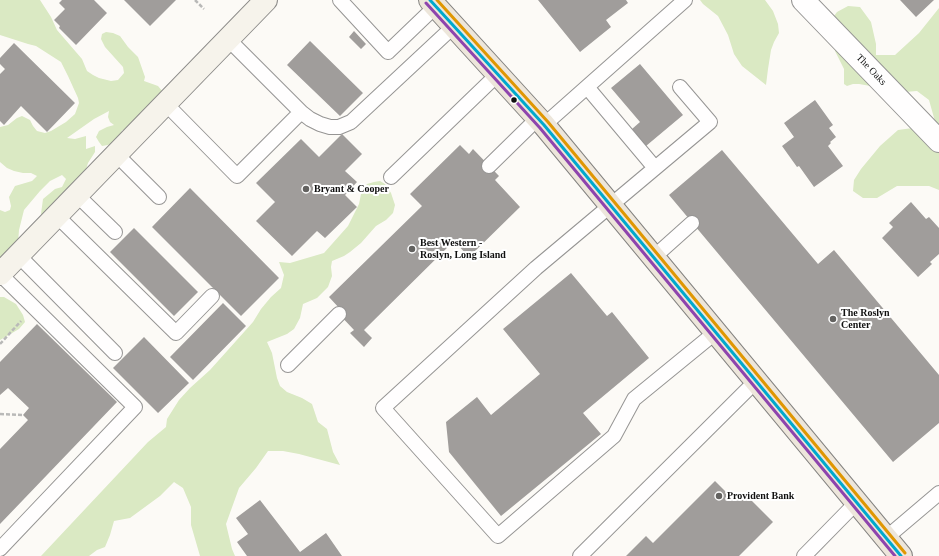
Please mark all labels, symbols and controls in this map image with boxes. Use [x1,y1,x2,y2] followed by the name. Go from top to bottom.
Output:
[853,52,889,88] street label: The Oaks
[509,95,519,105] unlabelled marker
[314,183,389,195] place label: Bryant & Cooper
[301,184,311,194] marker: Bryant & Cooper
[420,237,506,260] place label: Best Western - Roslyn, Long Island
[407,244,417,254] marker: Best Western - Roslyn, Long Island
[841,307,890,330] place label: The Roslyn Center
[828,314,838,324] marker: The Roslyn Center
[727,490,794,502] place label: Provident Bank
[714,491,724,501] marker: Provident Bank

